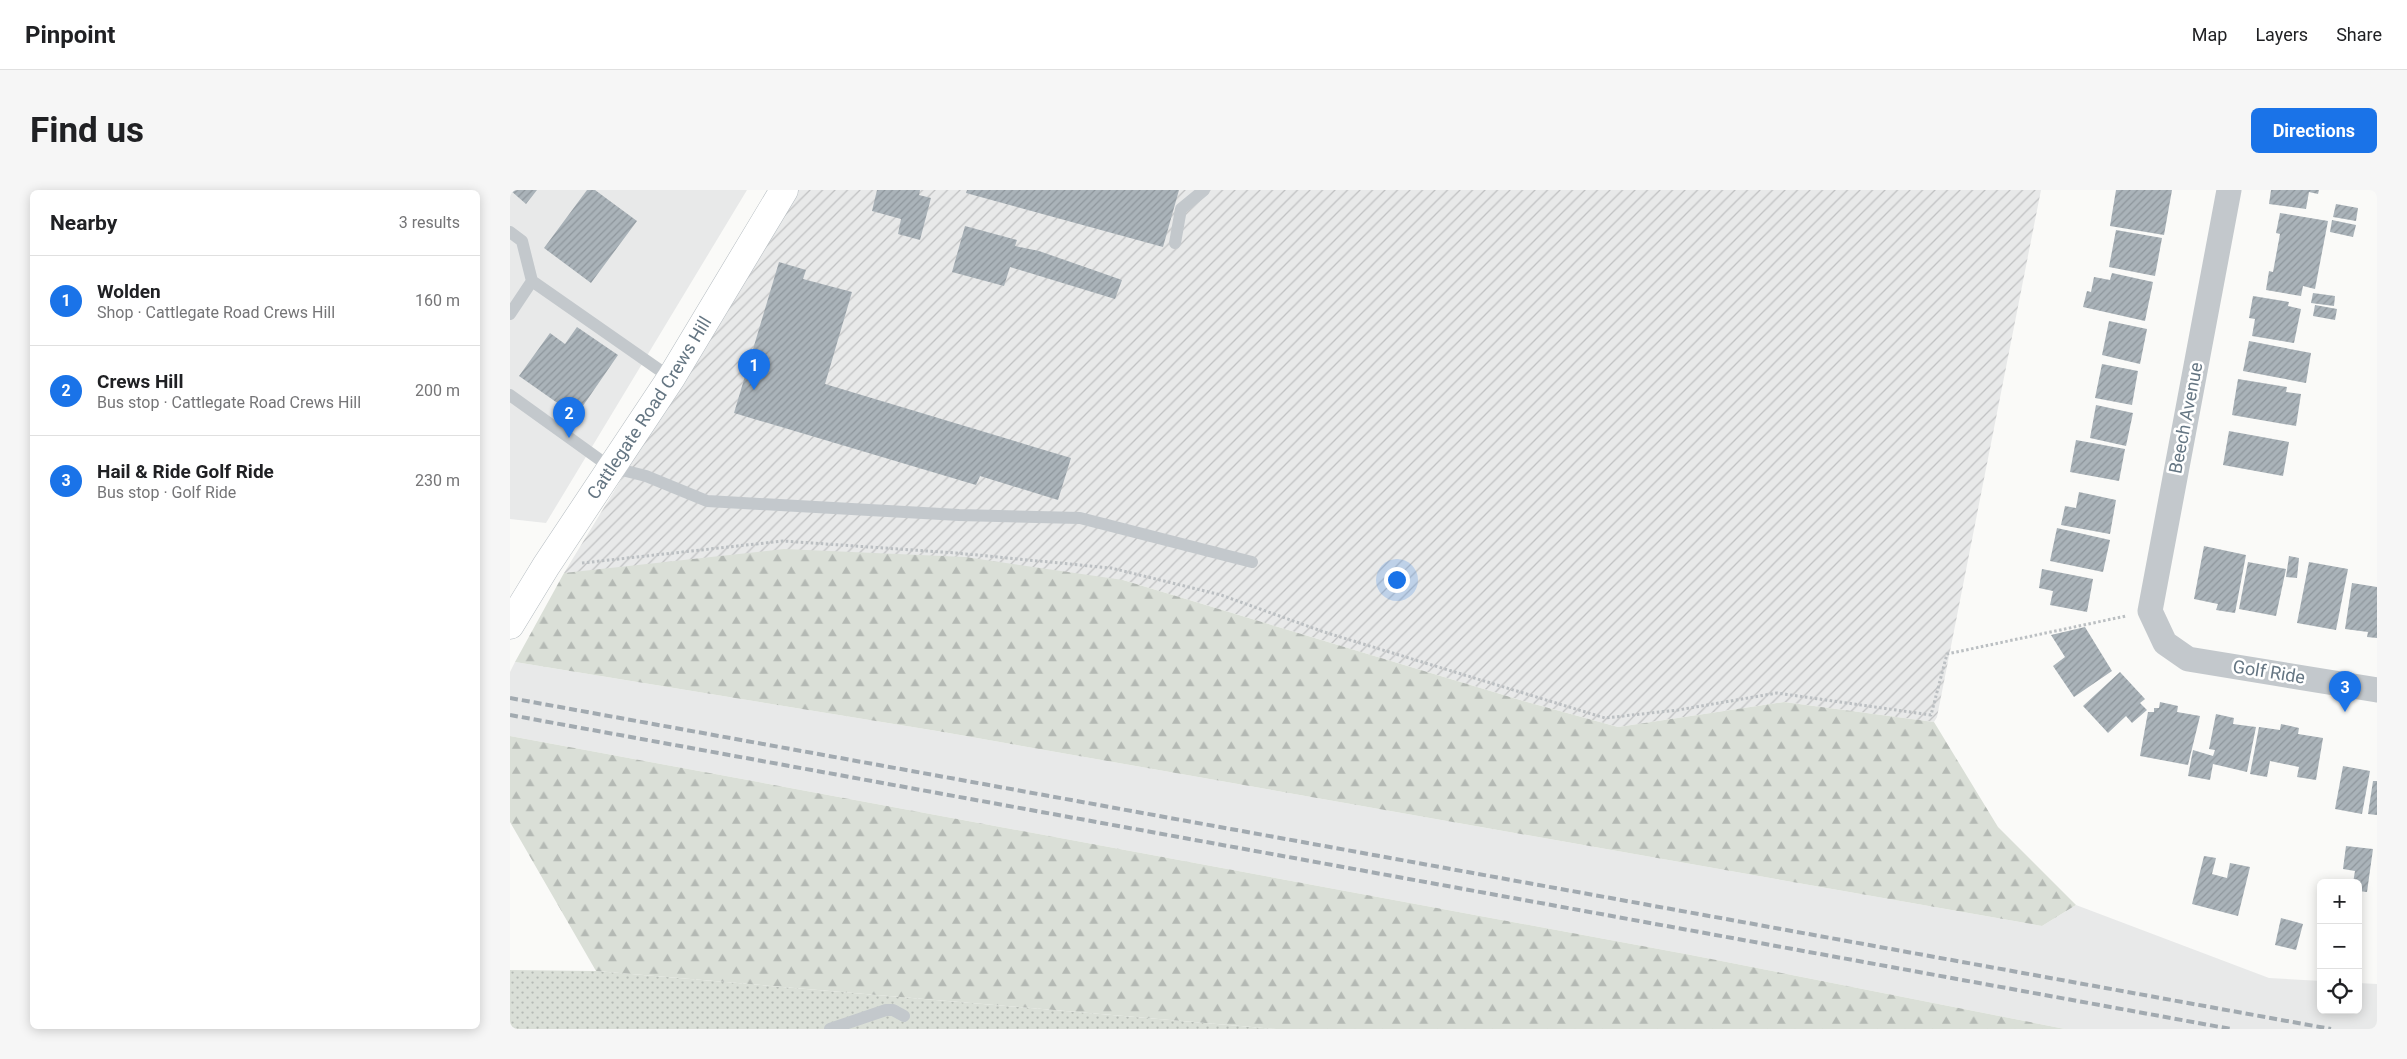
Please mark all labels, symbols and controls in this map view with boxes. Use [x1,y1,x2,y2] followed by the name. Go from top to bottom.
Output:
[25,21,115,49] text: Pinpoint
[2192,24,2227,45] text: Map
[2255,24,2308,45] text: Layers
[2336,24,2382,45] text: Share
[2251,108,2377,153] button: Directions
[30,110,144,151] text: Find us
[50,211,117,235] text: Nearby
[399,213,460,232] text: 3 results
[97,280,161,303] text: Wolden
[61,291,71,310] text: 1
[415,291,460,310] text: 160 m
[97,303,335,322] text: Shop · Cattlegate Road Crews Hill
[582,313,716,503] street label: Cattlegate Road Crews Hill
[738,349,770,390] pin: 1
[2164,360,2207,475] street label: Beech Avenue
[97,370,183,393] text: Crews Hill
[61,381,71,400] text: 2
[415,381,460,400] text: 200 m
[97,393,361,412] text: Bus stop · Cattlegate Road Crews Hill
[553,397,585,438] pin: 2
[97,460,274,483] text: Hail & Ride Golf Ride
[61,471,71,490] text: 3
[415,471,460,490] text: 230 m
[97,483,236,502] text: Bus stop · Golf Ride
[1384,567,1410,593] your location
[2231,655,2307,688] street label: Golf Ride
[2329,671,2361,712] pin: 3
[2317,879,2362,1014] map controls
[2317,879,2362,924] button: +
[2317,924,2362,969] button: −
[2317,969,2362,1014] button: locate

